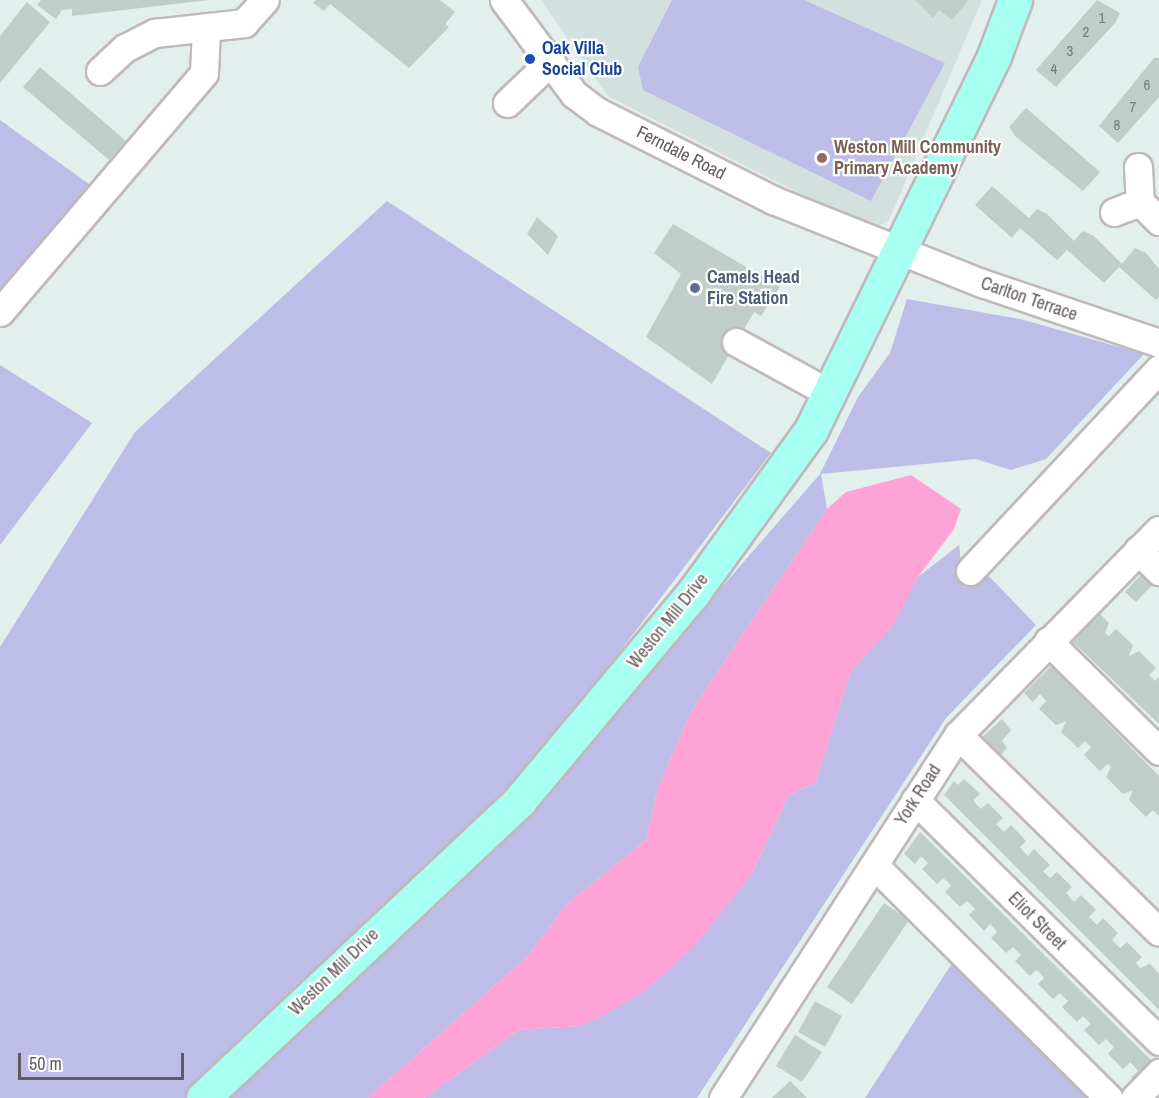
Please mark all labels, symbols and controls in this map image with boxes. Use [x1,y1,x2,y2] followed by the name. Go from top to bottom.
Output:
[1099,9,1105,27] house number: 1
[1083,23,1089,41] house number: 2
[542,38,622,80] place label: Oak Villa Social Club
[1067,42,1073,60] house number: 3
[523,52,537,66] marker: Oak Villa Social Club
[1051,60,1057,78] house number: 4
[1144,76,1150,94] house number: 6
[1130,98,1136,116] house number: 7
[1114,116,1120,134] house number: 8
[633,121,729,185] street label: Ferndale Road
[834,137,1001,180] place label: Weston Mill Community Primary Academy
[815,151,829,165] marker: Weston Mill Community Primary Academy
[707,267,800,310] place label: Camels Head Fire Station
[978,272,1080,326] street label: Carlton Terrace
[688,281,702,295] marker: Camels Head Fire Station
[623,569,713,673] street label: Weston Mill Drive
[890,760,946,830] street label: York Road
[1004,888,1070,954] street label: Eliot Street
[285,924,383,1020] street label: Weston Mill Drive
[21,1041,188,1079] scale bar
[29,1051,62,1076] text: 50 m

